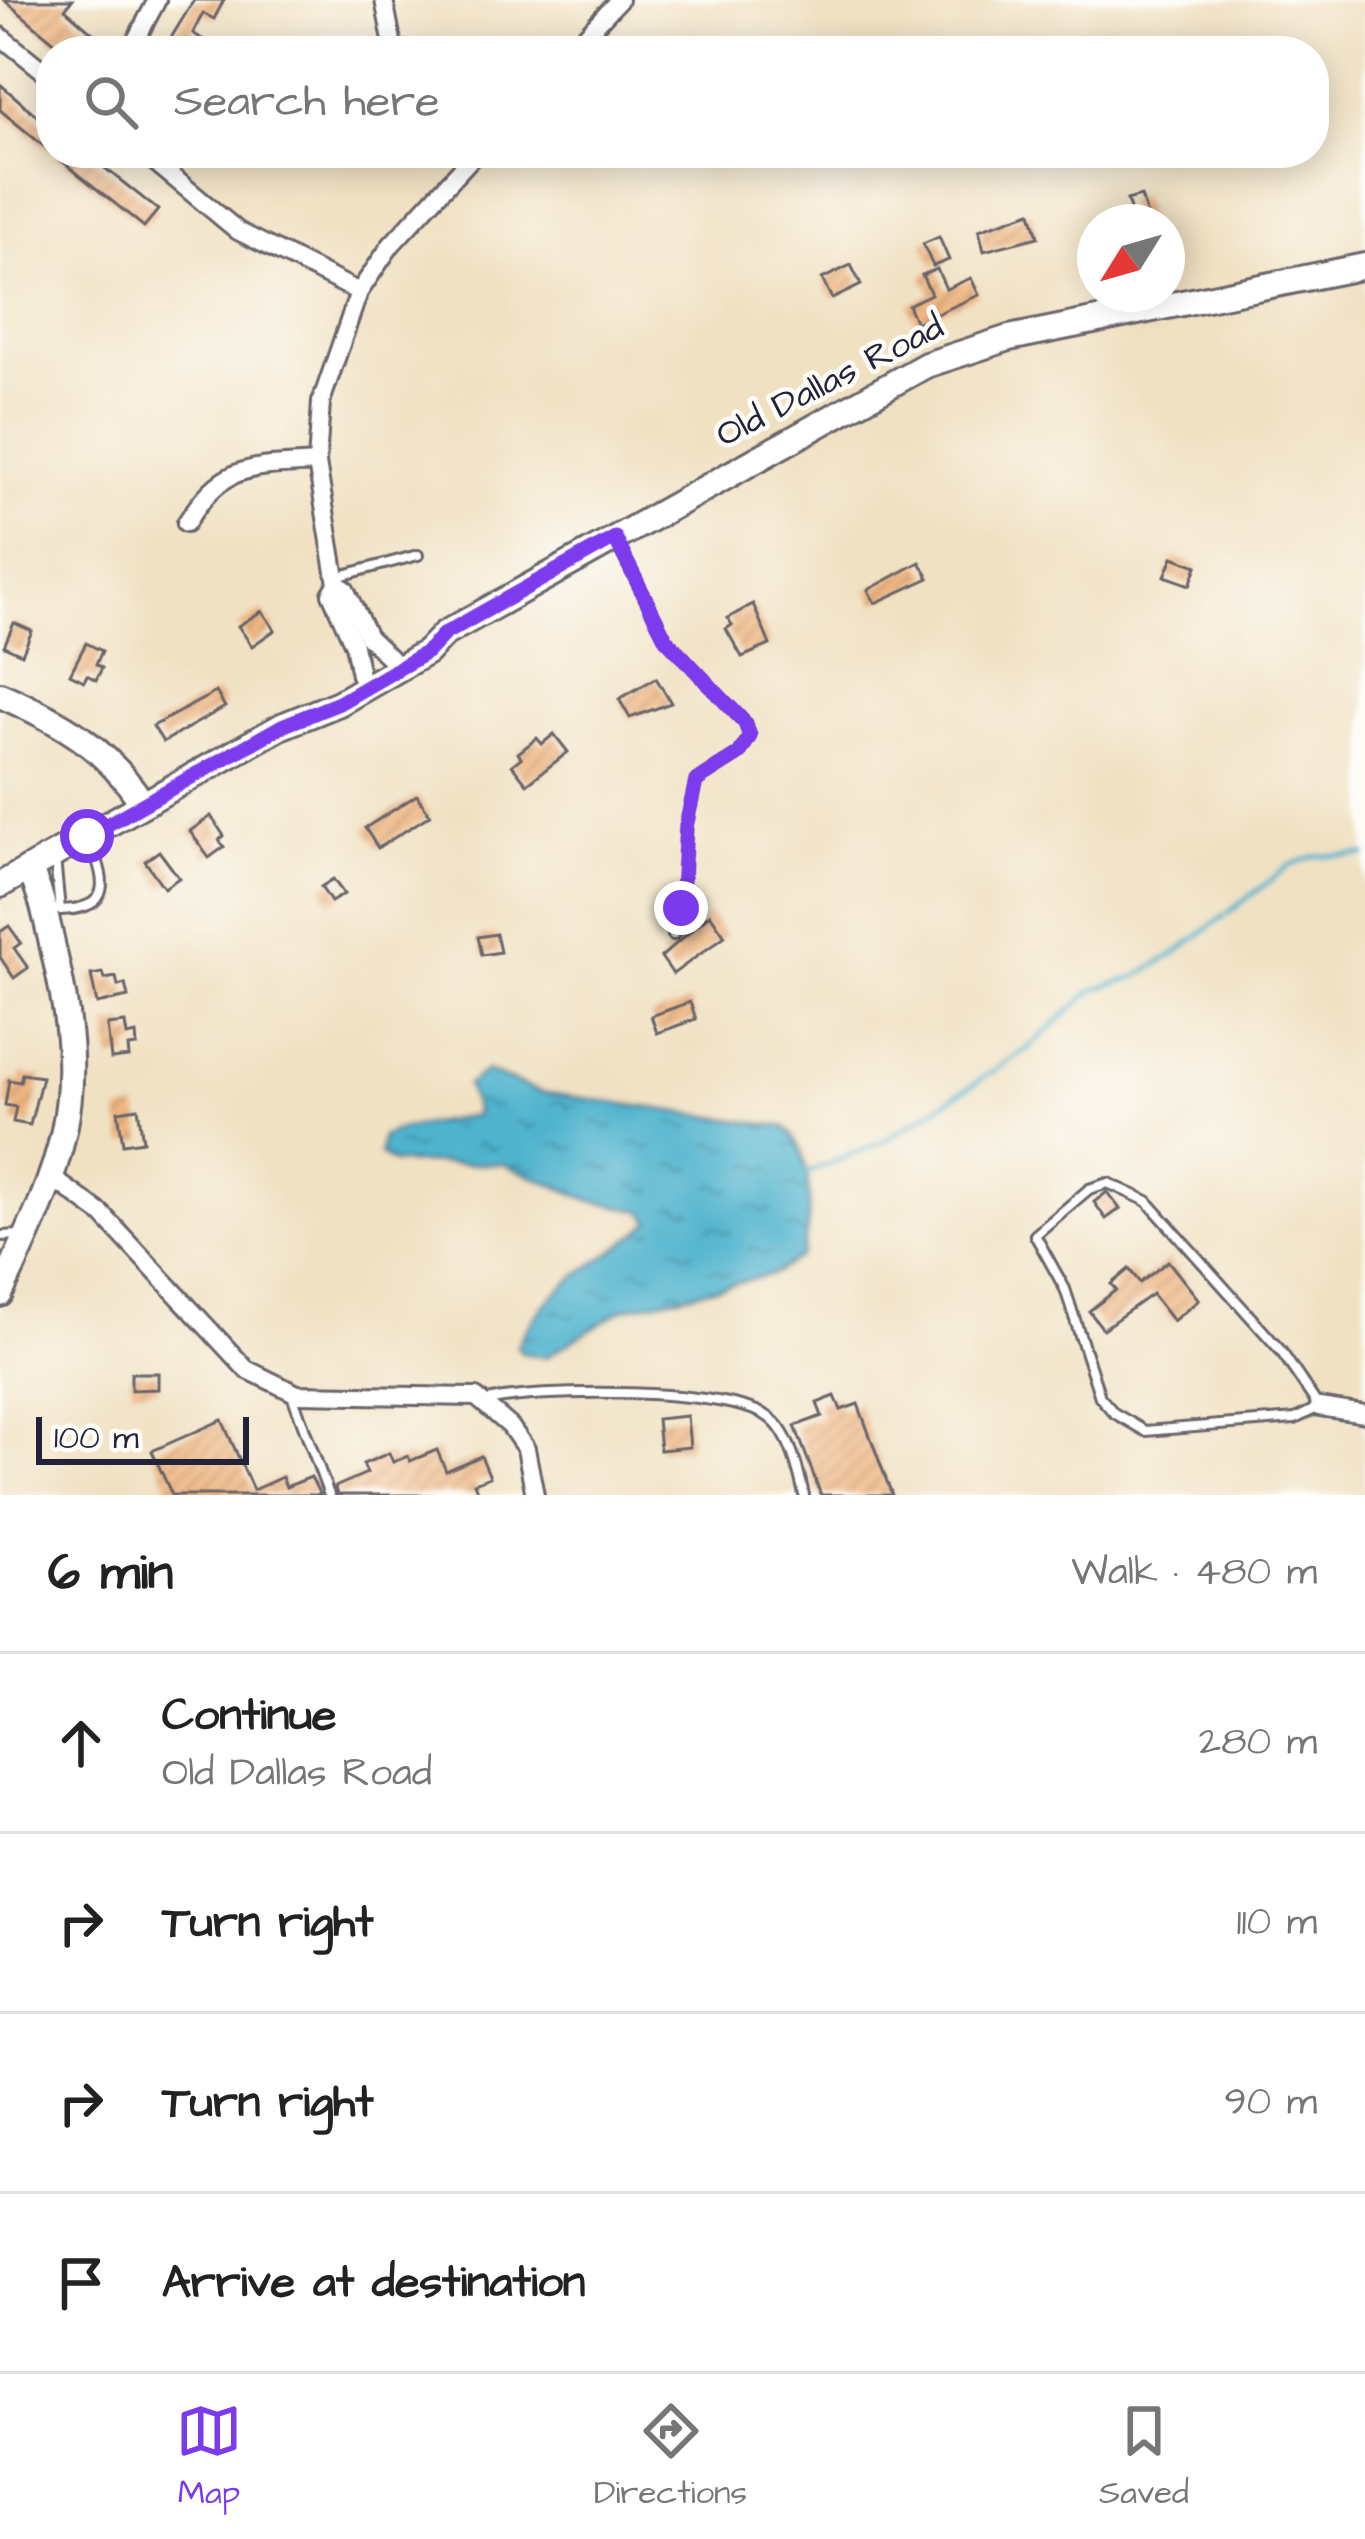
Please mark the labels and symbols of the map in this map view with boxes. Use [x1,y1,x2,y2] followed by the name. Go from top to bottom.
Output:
[1077,204,1185,312] north arrow
[707,302,953,460] street label: Old Dallas Road
[60,809,114,863] route start
[654,881,708,935] route end
[36,1411,249,1464] scale bar

